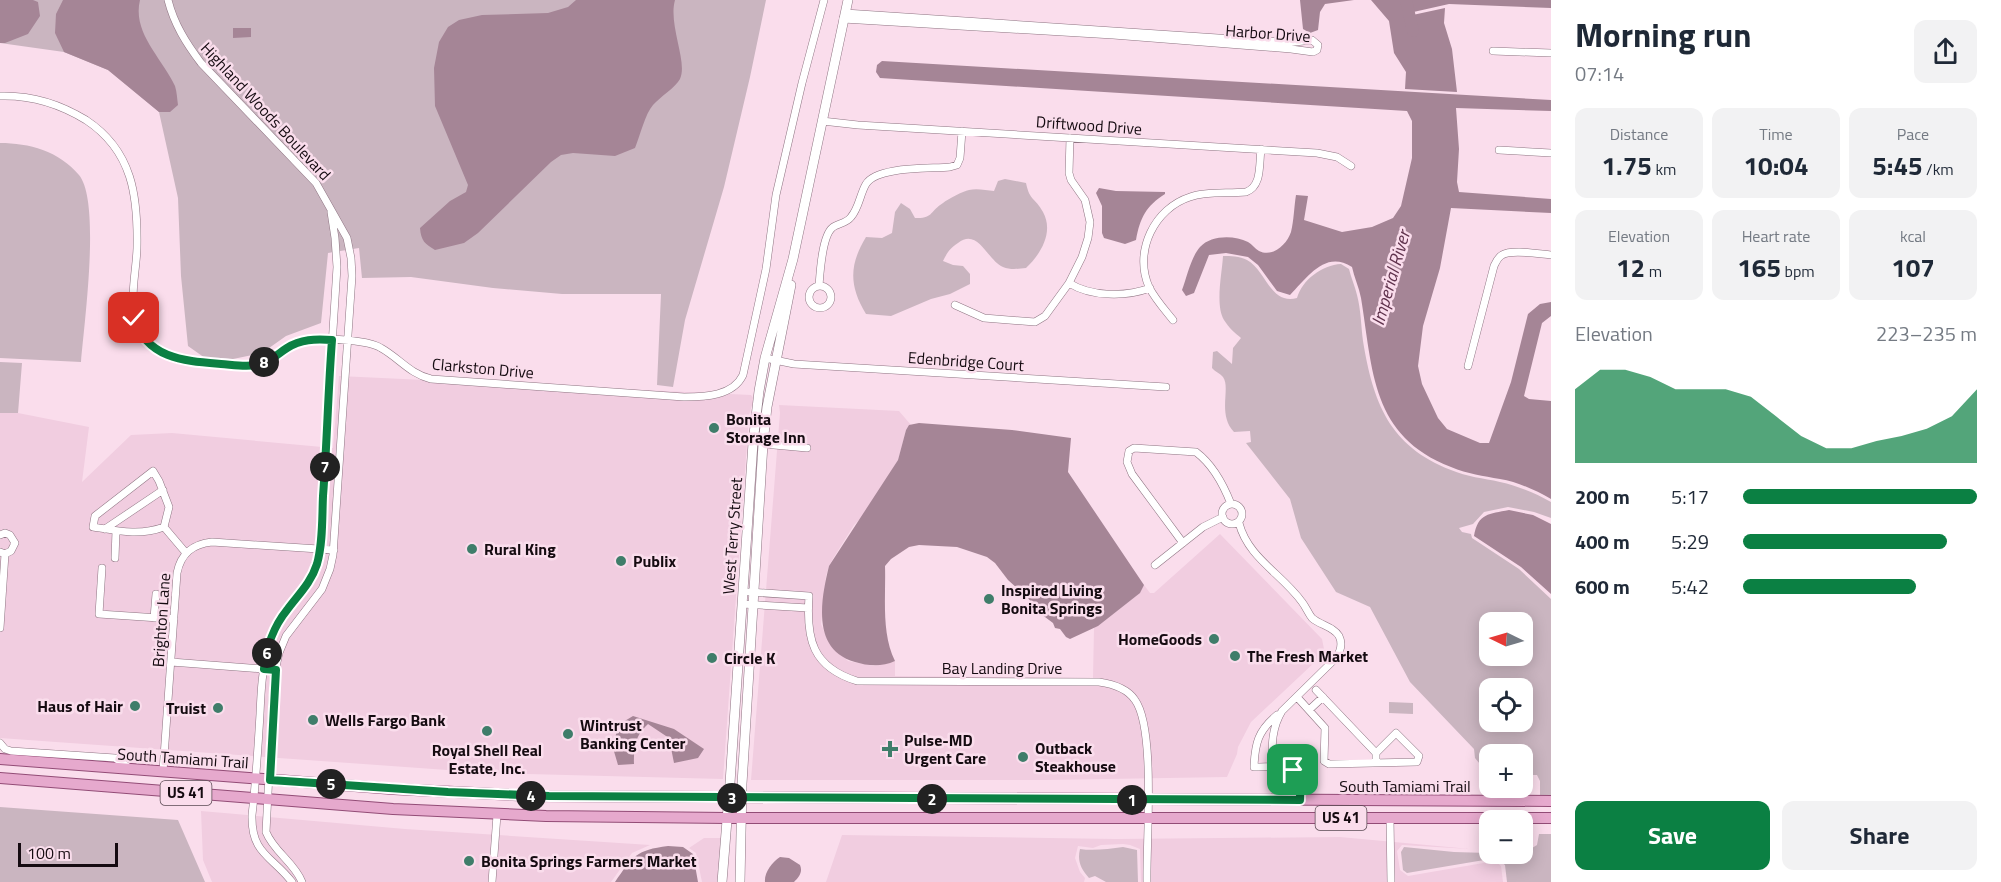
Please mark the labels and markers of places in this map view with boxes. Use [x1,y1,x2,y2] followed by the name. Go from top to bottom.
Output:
[108,292,159,343] pin
[249,347,279,377] pin: 8
[726,407,806,449] place label: Bonita Storage Inn
[707,421,721,435] marker: Bonita Storage Inn
[310,452,340,482] pin: 7
[484,537,556,561] place label: Rural King
[465,542,479,556] marker: Rural King
[633,549,676,573] place label: Publix
[614,554,628,568] marker: Publix
[1001,578,1103,620] place label: Inspired Living Bonita Springs
[982,592,996,606] marker: Inspired Living Bonita Springs
[1118,627,1202,651] place label: HomeGoods
[1207,632,1221,646] marker: HomeGoods
[252,638,282,668] pin: 6
[1247,644,1368,668] place label: The Fresh Market
[724,646,776,670] place label: Circle K
[1228,649,1242,663] marker: The Fresh Market
[705,651,719,665] marker: Circle K
[37,694,123,718] place label: Haus of Hair
[166,696,206,720] place label: Truist
[128,699,142,713] marker: Haus of Hair
[211,701,225,715] marker: Truist
[325,708,446,732] place label: Wells Fargo Bank
[306,713,320,727] marker: Wells Fargo Bank
[580,713,686,755] place label: Wintrust Banking Center
[480,724,494,738] marker: Royal Shell Real Estate, Inc.
[561,727,575,741] marker: Wintrust Banking Center
[904,728,986,770] place label: Pulse-MD Urgent Care
[1035,736,1116,778] place label: Outback Steakhouse
[432,738,542,780] place label: Royal Shell Real Estate, Inc.
[881,740,899,758] marker: Pulse-MD Urgent Care
[1267,744,1318,795] pin
[1016,750,1030,764] marker: Outback Steakhouse
[316,769,346,799] pin: 5
[516,781,546,811] pin: 4
[717,783,747,813] pin: 3
[917,784,947,814] pin: 2
[1117,785,1147,815] pin: 1
[481,849,697,873] place label: Bonita Springs Farmers Market
[462,854,476,868] marker: Bonita Springs Farmers Market

